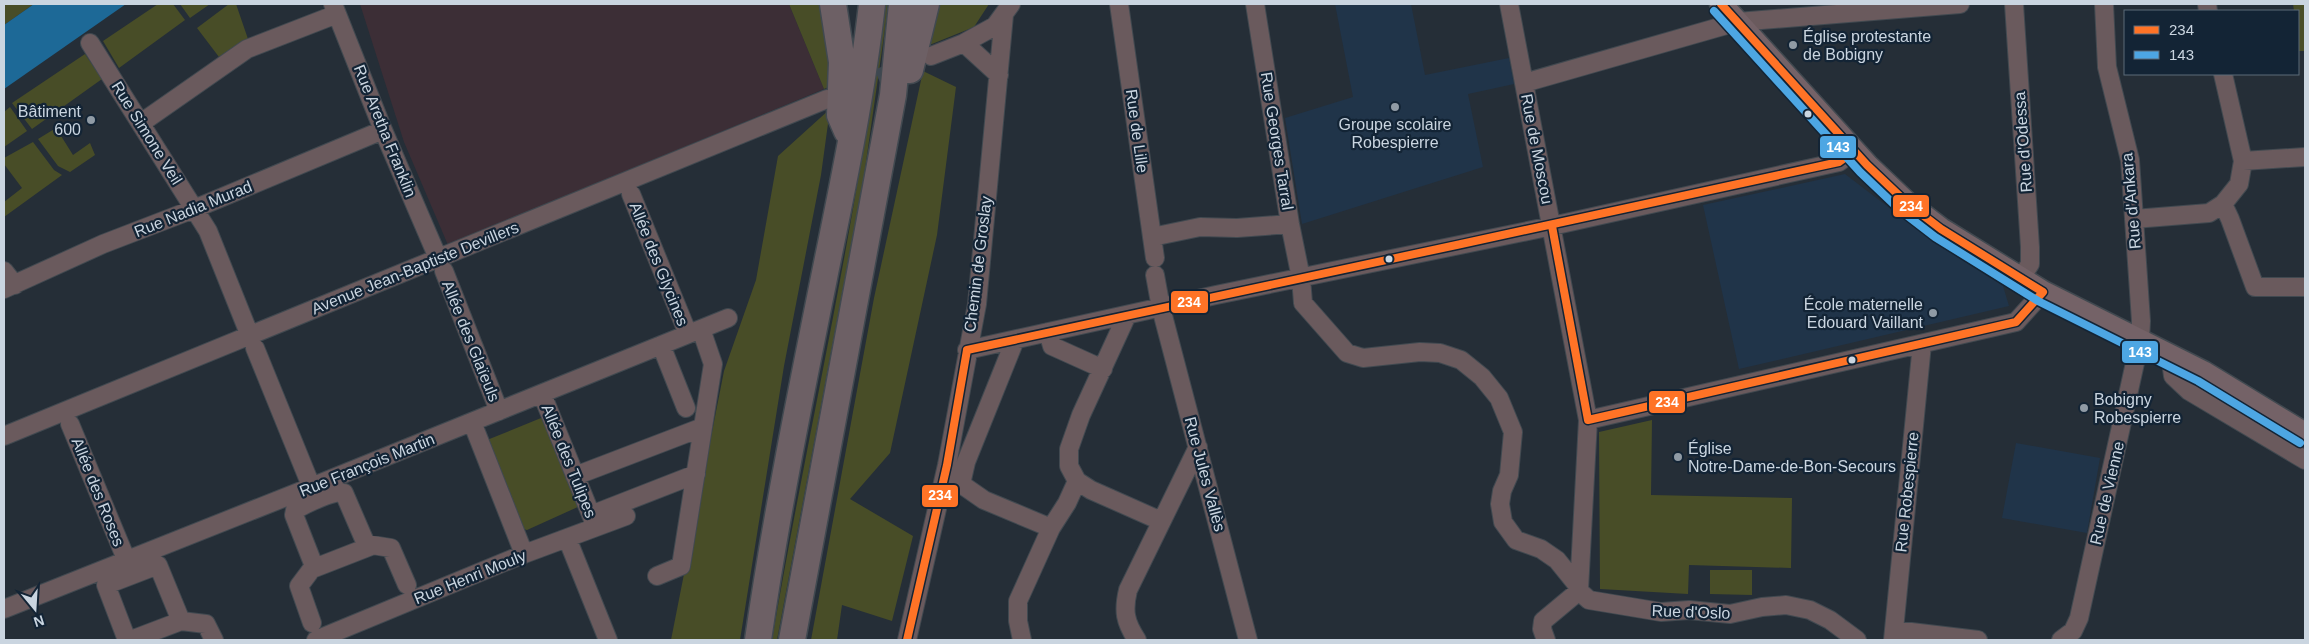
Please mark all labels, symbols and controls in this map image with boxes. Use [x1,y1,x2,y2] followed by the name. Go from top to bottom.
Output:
[2124,10,2299,75] legend
[2169,21,2194,38] text: 234
[1803,27,1931,63] place label: Église protestante de Bobigny
[1787,39,1799,51] marker: Église protestante de Bobigny
[2169,46,2194,63] text: 143
[351,62,419,200] street label: Rue Aretha Franklin
[1258,71,1296,211] street label: Rue Georges Tarral
[108,78,186,188] street label: Rue Simone Veil
[1123,88,1151,174] street label: Rue de Lille
[2011,91,2035,193] street label: Rue d'Odessa
[1518,92,1556,206] street label: Rue de Moscou
[1389,101,1401,113] marker: Groupe scolaire Robespierre
[18,103,82,138] place label: Bâtiment 600
[1803,109,1813,119] unlabelled marker
[85,114,97,126] marker: Bâtiment 600
[1339,116,1452,151] place label: Groupe scolaire Robespierre
[1819,135,1857,159] line badge: 143
[1826,139,1850,155] text: 143
[2118,152,2144,250] street label: Rue d'Ankara
[132,178,254,240] street label: Rue Nadia Murad
[1892,194,1930,218] line badge: 234
[961,195,995,333] street label: Chemin de Groslay
[1899,198,1923,214] text: 234
[626,200,692,328] street label: Allée des Glycines
[309,219,521,317] street label: Avenue Jean-Baptiste Devillers
[1384,254,1394,264] unlabelled marker
[439,278,503,404] street label: Allée des Glaïeuls
[1170,290,1209,314] line badge: 234
[1177,294,1201,310] text: 234
[1804,295,1924,331] place label: École maternelle Edouard Vaillant
[1927,307,1939,319] marker: École maternelle Edouard Vaillant
[2121,340,2159,364] line badge: 143
[2128,344,2152,360] text: 143
[1847,355,1857,365] unlabelled marker
[1648,390,1686,414] line badge: 234
[2094,391,2181,426] place label: Bobigny Robespierre
[1655,394,1679,410] text: 234
[538,402,600,520] street label: Allée des Tulipes
[2078,402,2090,414] marker: Bobigny Robespierre
[1182,415,1228,533] street label: Rue Jules Vallès
[297,430,437,500] street label: Rue François Martin
[1892,431,1922,553] street label: Rue Robespierre
[68,435,128,549] street label: Allée des Roses
[1688,439,1896,475] place label: Église Notre-Dame-de-Bon-Secours
[2087,440,2127,546] street label: Rue de Vienne
[1672,451,1684,463] marker: Église Notre-Dame-de-Bon-Secours
[921,484,959,508] line badge: 234
[928,487,952,503] text: 234
[412,547,528,607] street label: Rue Henri Mouly
[10,584,60,634] north arrow
[1651,602,1731,622] street label: Rue d'Oslo
[32,612,46,631] text: N

